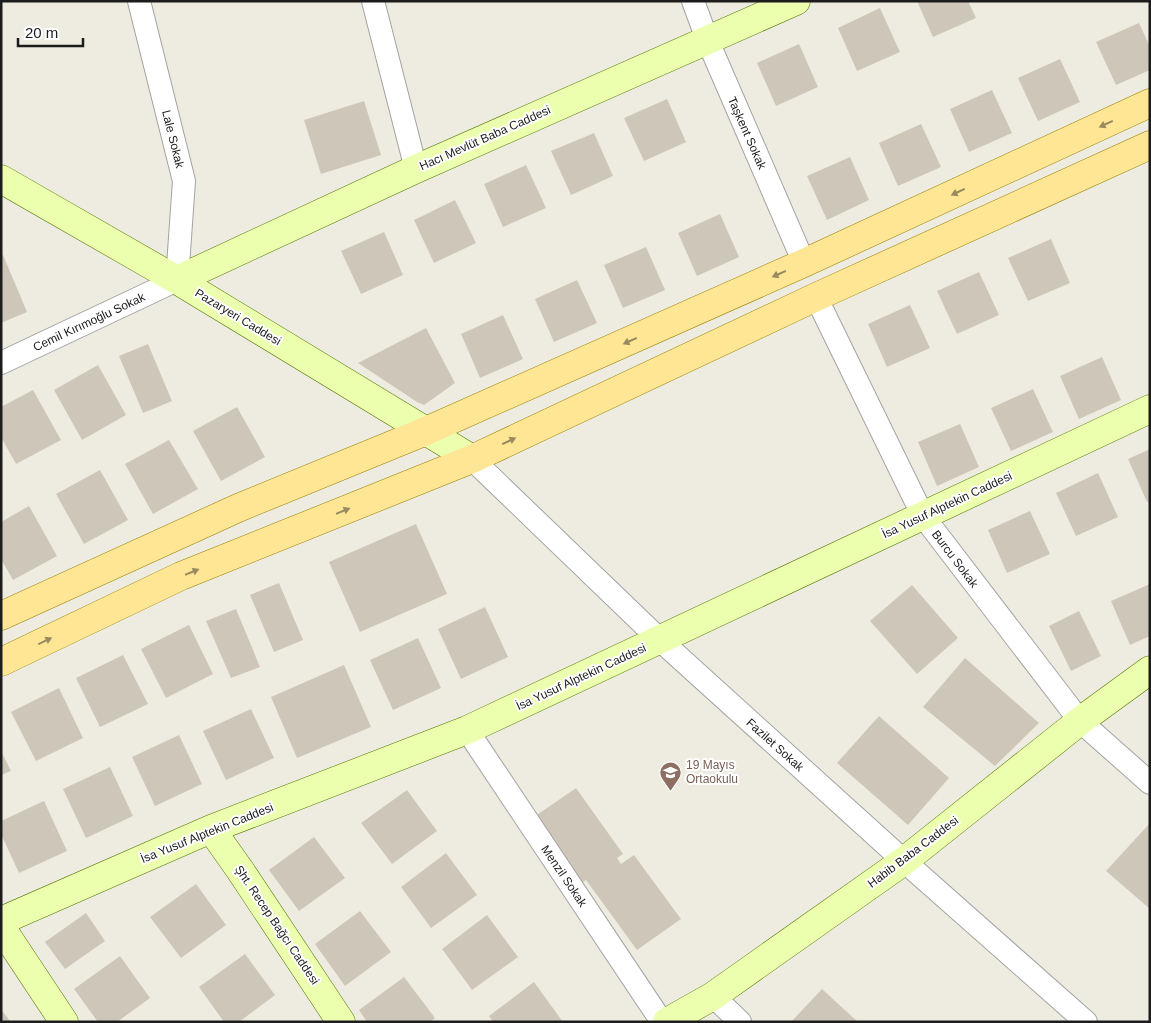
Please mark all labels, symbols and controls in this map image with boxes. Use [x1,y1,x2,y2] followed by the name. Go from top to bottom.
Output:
[18,15,82,47] scale bar
[25,24,58,41] text: 20 m
[725,95,770,172] street label: Taşkent Sokak
[417,103,553,173] street label: Hacı Mevlüt Baba Caddesi
[159,109,187,170] street label: Lale Sokak
[1098,119,1113,128] one-way arrow
[951,188,965,196] one-way arrow
[772,271,786,279] one-way arrow
[192,286,284,348] street label: Pazaryeri Caddesi
[31,289,148,354] street label: Cemil Kırımoğlu Sokak
[623,337,637,345] one-way arrow
[502,437,516,445] one-way arrow
[880,469,1014,541] street label: İsa Yusuf Alptekin Caddesi
[336,507,351,515] one-way arrow
[929,528,982,591] street label: Burcu Sokak
[185,568,200,576] one-way arrow
[38,637,52,645] one-way arrow
[514,641,648,713] street label: İsa Yusuf Alptekin Caddesi
[744,716,807,775] street label: Fazilet Sokak
[686,758,738,786] place label: 19 Mayıs Ortaokulu
[658,760,682,791] school or university icon: 19 Mayıs Ortaokulu
[139,800,275,866] street label: İsa Yusuf Alptekin Caddesi
[865,813,961,891] street label: Habib Baba Caddesi
[538,842,590,910] street label: Menzil Sokak
[232,863,322,987] street label: Şht. Recep Bağcı Caddesi

